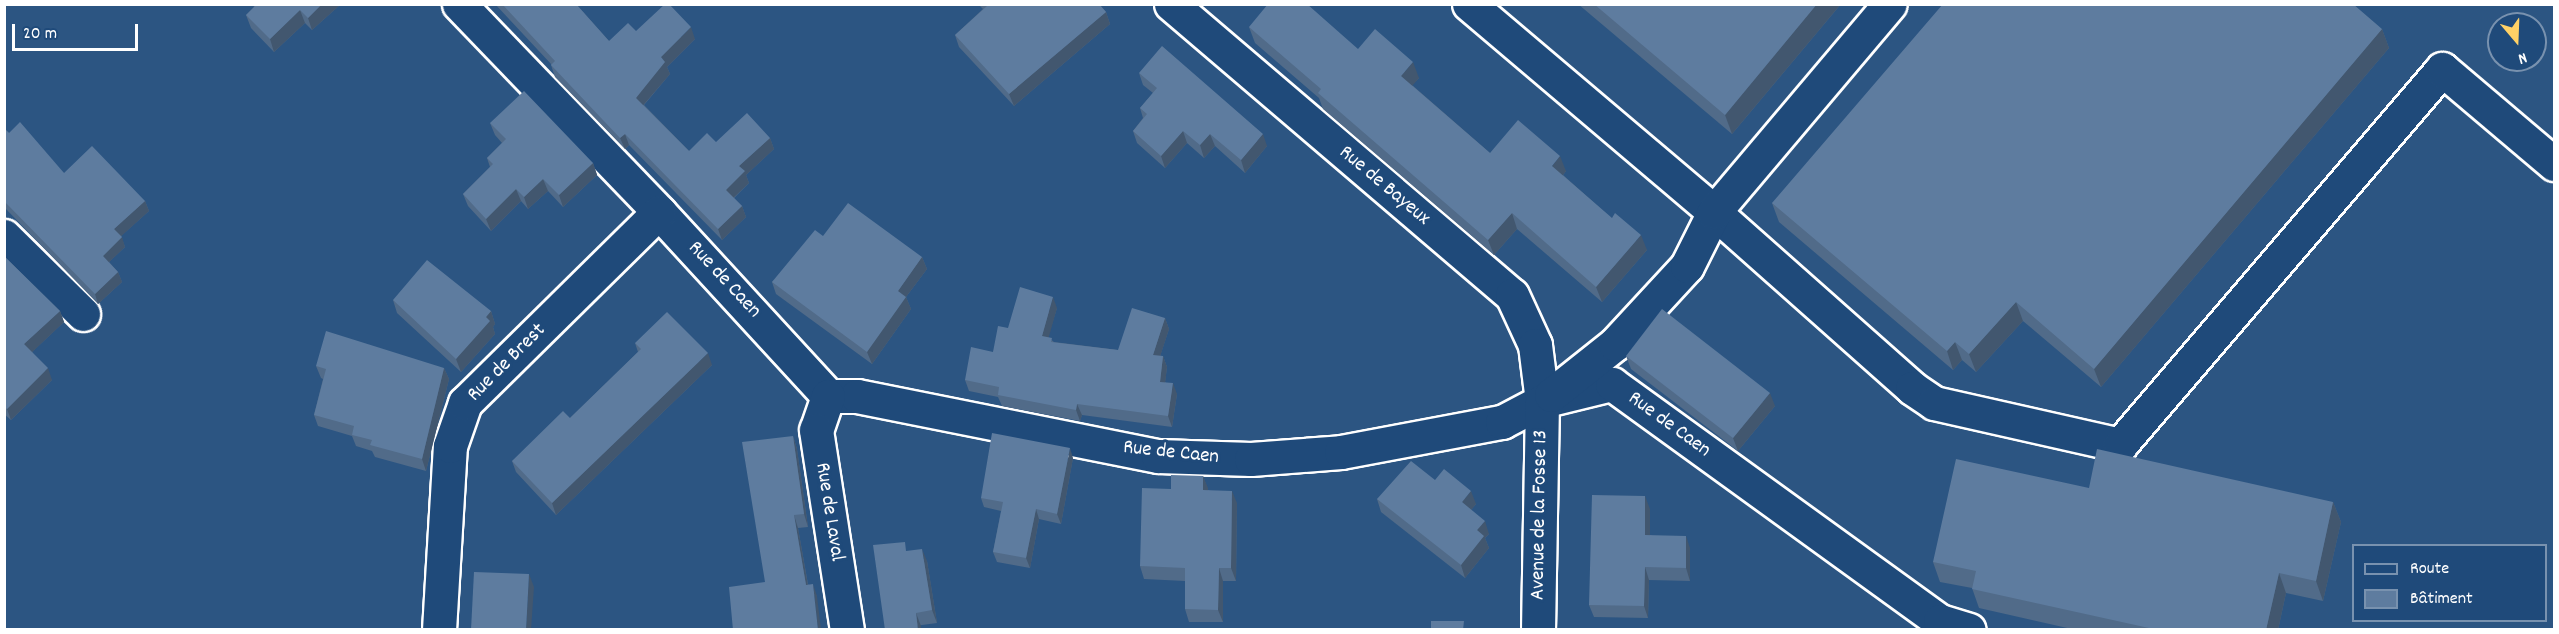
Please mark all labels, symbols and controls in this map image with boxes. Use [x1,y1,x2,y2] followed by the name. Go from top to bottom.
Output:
[15,12,141,50] scale bar
[2487,12,2547,72] north arrow
[23,22,57,47] text: 20 m
[2515,45,2530,70] text: N
[1333,140,1435,232] street label: Rue de Bayeux
[682,236,766,324] street label: Rue de Caen
[462,318,552,408] street label: Rue de Brest
[1623,386,1715,464] street label: Rue de Caen
[1526,430,1554,600] street label: Avenue de la Fosse 13
[1122,435,1220,471] street label: Rue de Caen
[809,461,849,563] street label: Rue de Laval
[2352,544,2547,622] legend
[2410,557,2449,582] text: Route
[2410,587,2473,612] text: Bâtiment

